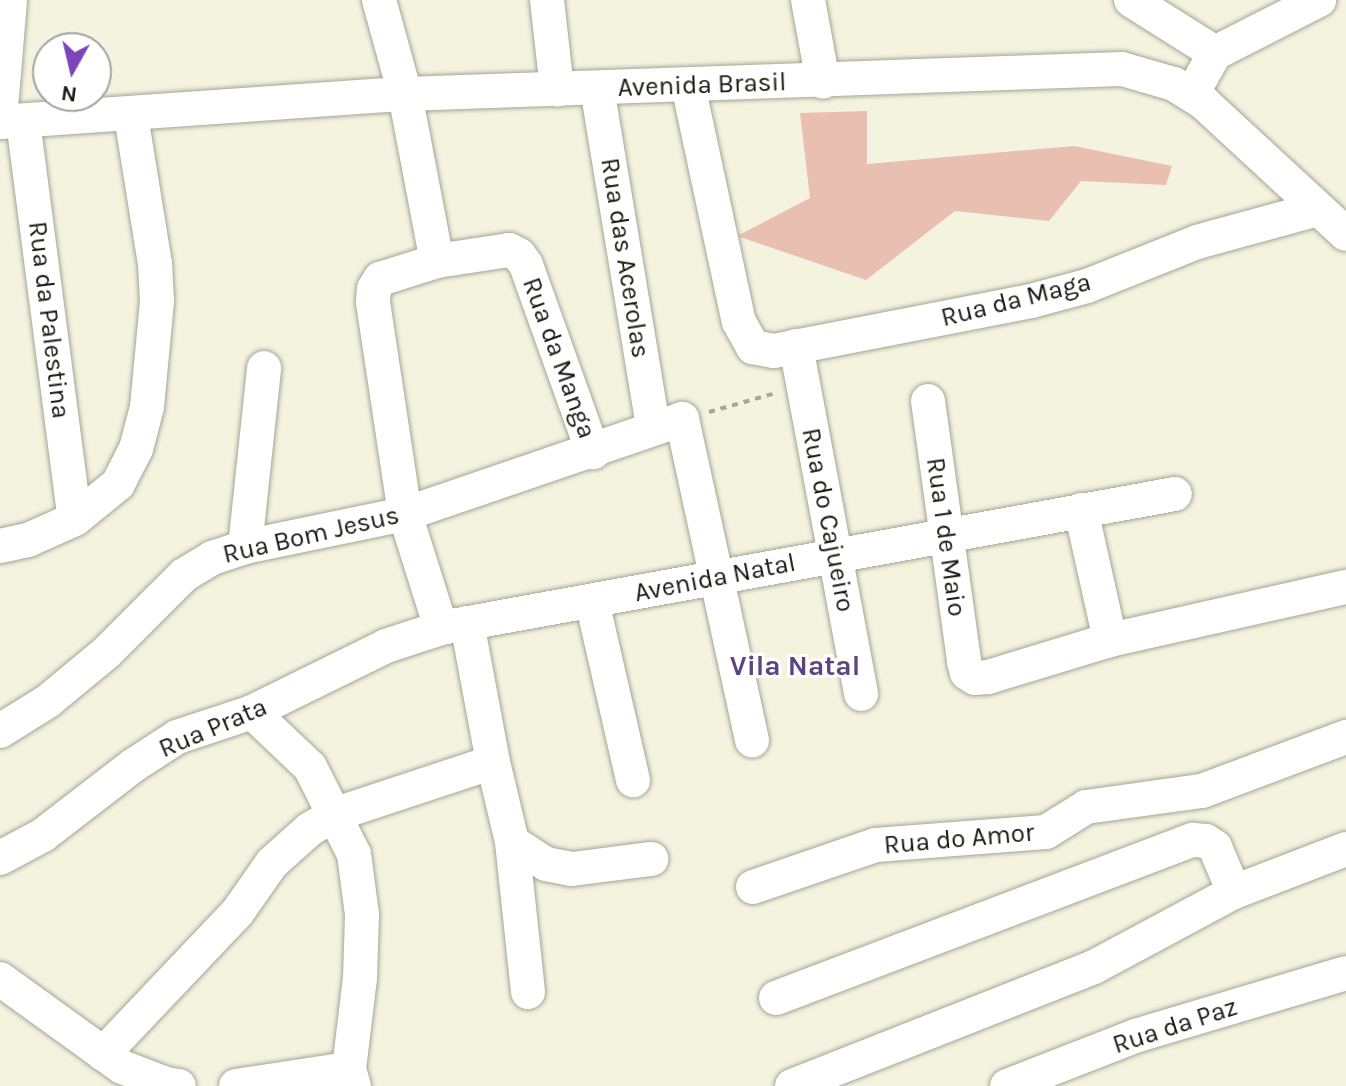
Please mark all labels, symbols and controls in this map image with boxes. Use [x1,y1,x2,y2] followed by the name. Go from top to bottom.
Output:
[32,32,112,112] north arrow
[617,66,787,104] street label: Avenida Brasil
[59,80,79,108] text: N
[594,156,656,360] street label: Rua das Acerolas
[21,220,77,420] street label: Rua da Palestina
[938,266,1094,334] street label: Rua da Maga
[515,273,603,443] street label: Rua da Manga
[795,425,861,615] street label: Rua do Cajueiro
[919,456,973,618] street label: Rua 1 de Maio
[220,500,402,570] street label: Rua Bom Jesus
[632,547,798,609] street label: Avenida Natal
[730,649,860,683] district label: Vila Natal
[154,691,272,765] street label: Rua Prata
[883,817,1035,861] street label: Rua do Amor
[1109,991,1241,1061] street label: Rua da Paz

